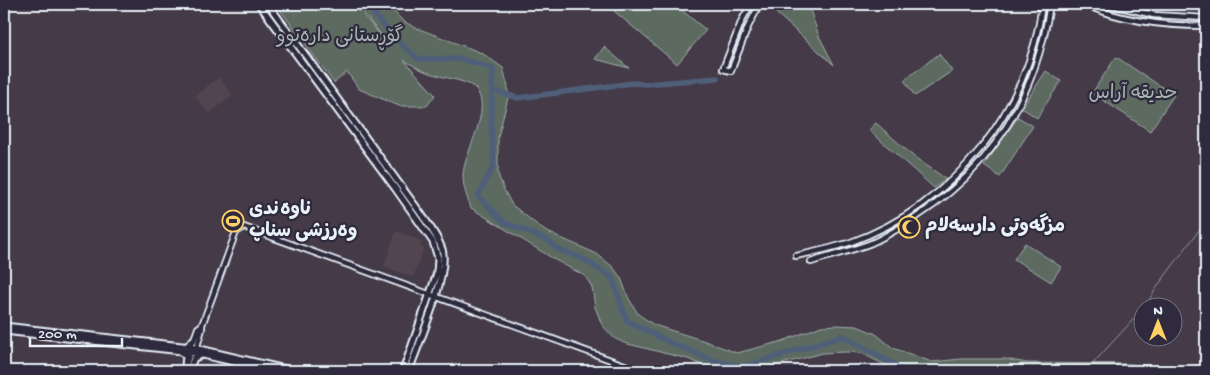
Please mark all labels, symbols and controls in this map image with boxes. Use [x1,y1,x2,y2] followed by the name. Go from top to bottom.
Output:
[276,24,403,51] park label: گۆڕستانی دارەتوو
[1088,81,1178,106] park label: حديقه آراس
[249,199,357,244] place label: ناوەندی وەرزشی سناپ
[221,209,245,233] sports icon: ناوەندی وەرزشی سناپ
[925,213,1065,239] place label: مزگەوتی دارسەلام
[897,215,921,239] mosque icon: مزگەوتی دارسەلام
[1132,298,1182,348] north arrow
[1153,303,1163,320] text: N
[30,315,122,347] scale bar
[38,326,77,344] text: 200 m

